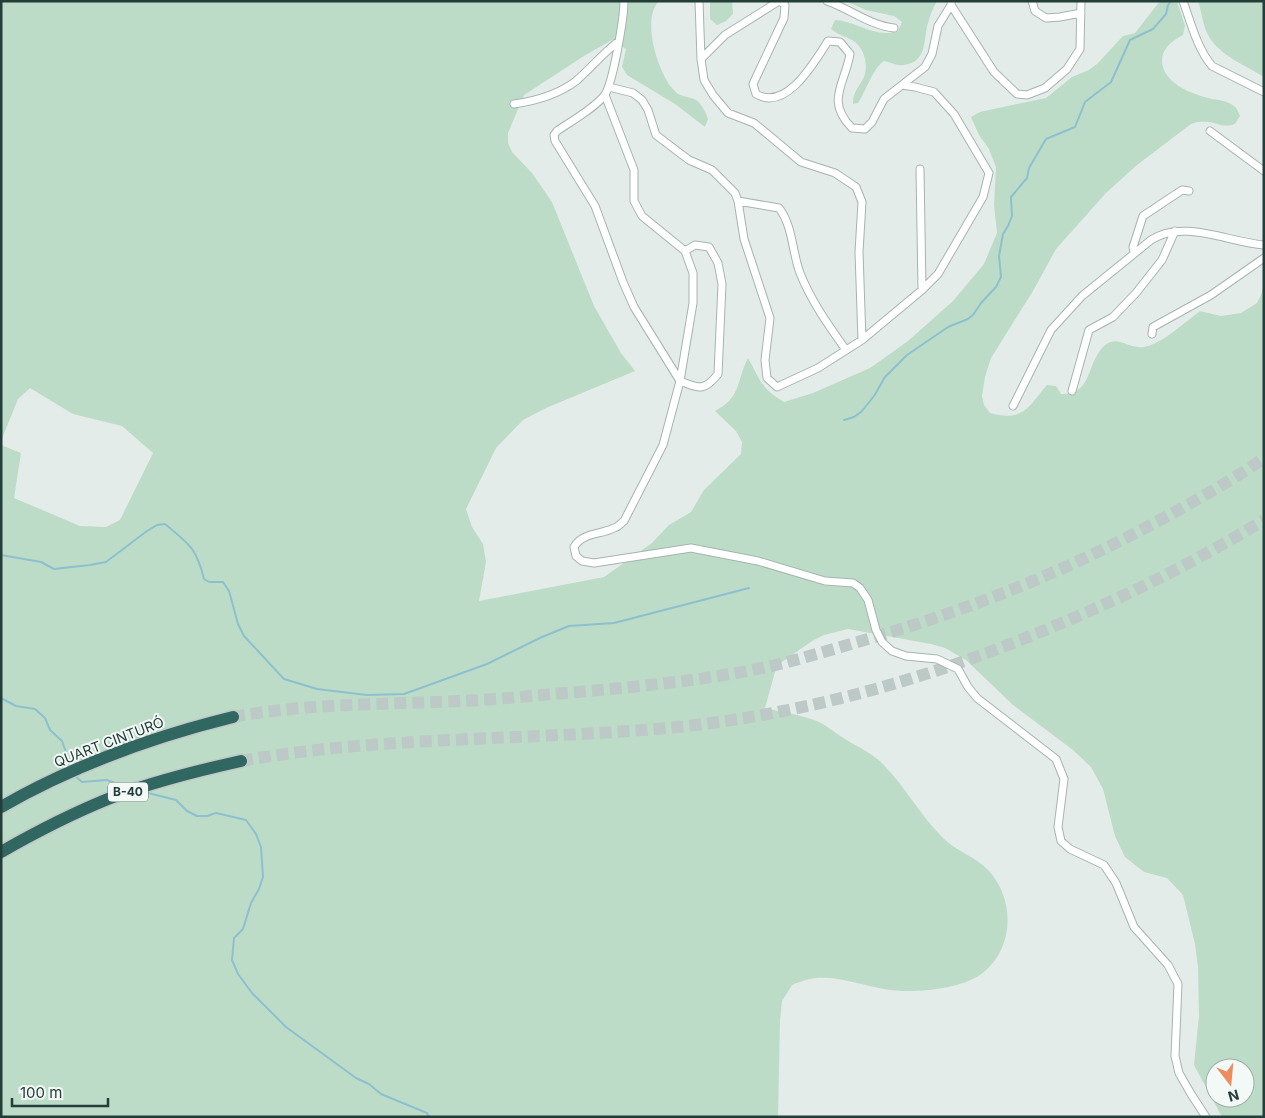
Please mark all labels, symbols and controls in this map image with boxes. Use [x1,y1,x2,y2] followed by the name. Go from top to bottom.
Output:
[52,713,166,770] street label: QUART CINTURÓ
[108,782,148,802] road number: B-40
[1205,1058,1255,1108] north arrow
[12,1076,109,1108] scale bar
[20,1083,62,1102] text: 100 m
[1226,1086,1241,1106] text: N

